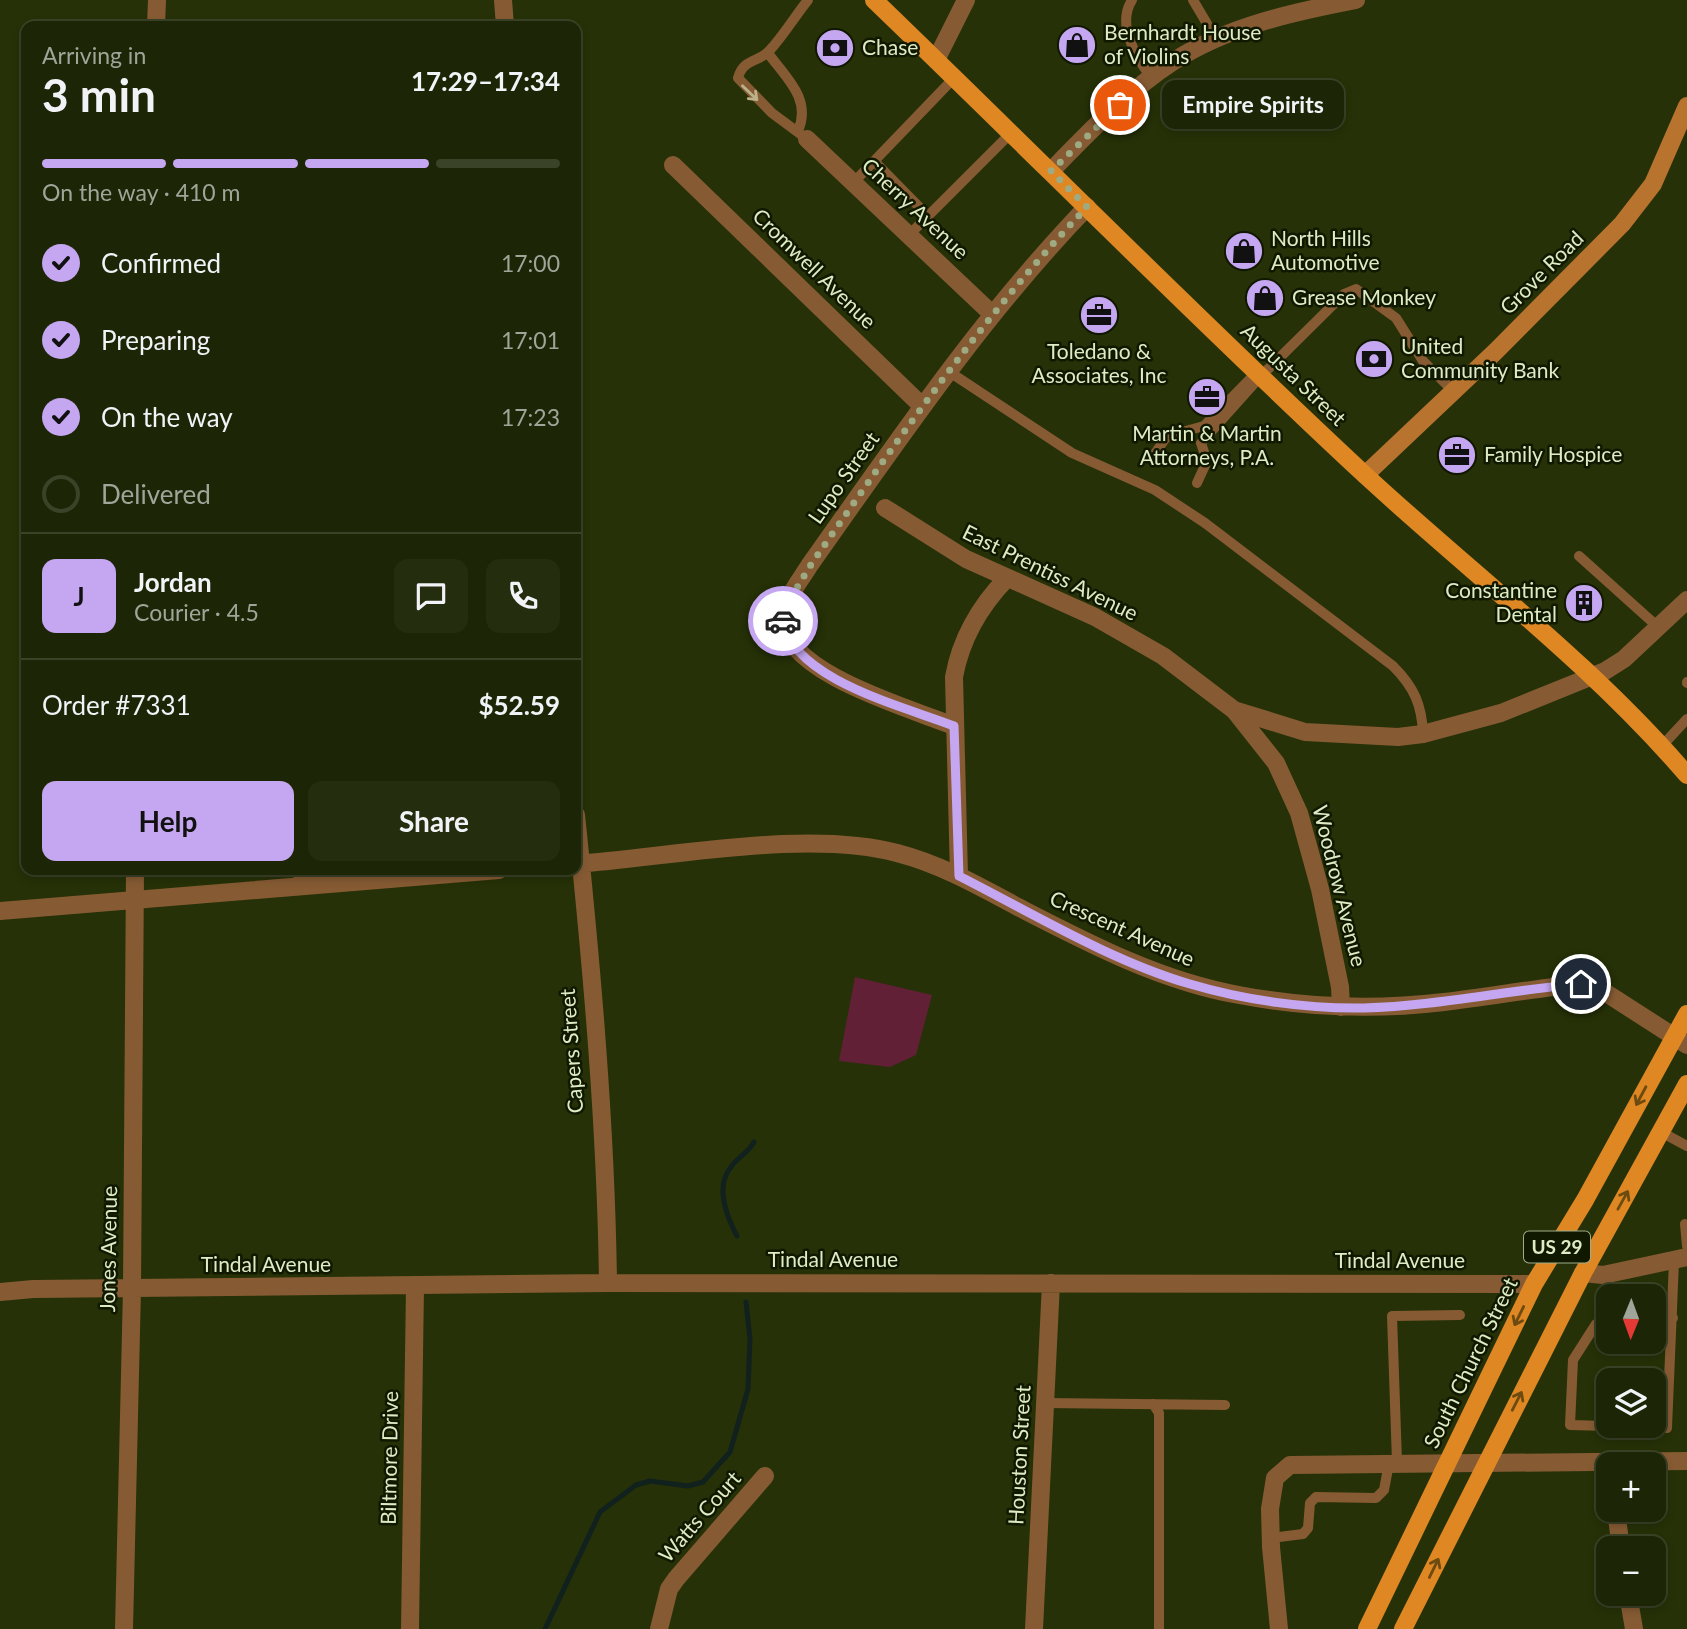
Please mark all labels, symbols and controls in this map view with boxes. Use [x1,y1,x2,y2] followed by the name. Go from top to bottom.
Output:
[1104,19,1261,68] place label: Bernhardt House of Violins
[1056,24,1098,66] shop icon: Bernhardt House of Violins
[814,27,856,69] bank icon: Chase
[862,34,918,59] place label: Chase
[42,41,146,69] text: Arriving in
[411,65,560,97] text: 17:29–17:34
[42,67,156,122] text: 3 min
[1090,75,1150,135] pin
[1162,80,1344,130] callout: Empire Spirits
[742,84,759,101] one-way arrow
[1101,86,1139,124] icon: bag
[1182,90,1324,118] text: Empire Spirits
[858,152,975,264] street label: Cherry Avenue
[42,178,241,206] text: On the way · 410 m
[748,203,882,333] street label: Cromwell Avenue
[1271,225,1380,274] place label: North Hills Automotive
[1494,225,1588,319] street label: Grove Road
[1223,230,1265,272] shop icon: North Hills Automotive
[42,244,80,282] icon: check
[101,247,221,279] text: Confirmed
[501,249,560,277] text: 17:00
[1244,277,1286,319] shop icon: Grease Monkey
[1292,284,1436,309] place label: Grease Monkey
[1078,294,1120,336] office icon: Toledano & Associates, Inc
[1236,318,1352,430] street label: Augusta Street
[42,321,80,359] icon: check
[101,324,210,356] text: Preparing
[501,326,560,354] text: 17:01
[1401,333,1560,382] place label: United Community Bank
[1032,338,1166,387] place label: Toledano & Associates, Inc
[1353,338,1395,380] bank icon: United Community Bank
[1186,376,1228,418] office icon: Martin & Martin Attorneys, P.A.
[42,398,80,436] icon: check
[101,401,233,433] text: On the way
[501,403,560,431] text: 17:23
[1132,420,1282,469] place label: Martin & Martin Attorneys, P.A.
[802,426,884,528] street label: Lupo Street
[1436,434,1478,476] office icon: Family Hospice
[1484,441,1622,466] place label: Family Hospice
[101,478,211,510] text: Delivered
[959,518,1142,625] street label: East Prentiss Avenue
[394,559,468,633] button: chat
[486,559,560,633] button: phone
[134,566,212,598] text: Jordan
[1445,577,1557,626] place label: Constantine Dental
[73,580,85,612] text: J
[1563,582,1605,624] building icon: Constantine Dental
[748,586,818,656] courier
[134,598,259,626] text: Courier · 4.5
[764,602,802,640] icon: car
[42,689,191,721] text: Order #7331
[478,689,560,721] text: $52.59
[42,781,294,861] button: Help
[308,781,560,861] button: Share
[1308,802,1373,969] street label: Woodrow Avenue
[1046,885,1199,971] street label: Crescent Avenue
[1551,954,1611,1014] pin
[1562,965,1600,1003] icon: home
[554,988,587,1114] street label: Capers Street
[1634,1085,1648,1105] one-way arrow
[94,1186,121,1312] street label: Jones Avenue
[1616,1190,1630,1210] one-way arrow
[1524,1232,1590,1262] road number: US 29
[768,1246,898,1271] street label: Tindal Avenue
[1335,1247,1465,1272] street label: Tindal Avenue
[201,1251,331,1276] street label: Tindal Avenue
[1418,1273,1522,1452] street label: South Church Street
[1596,1284,1666,1354] north arrow
[1596,1284,1666,1606] map controls
[1511,1305,1525,1326] one-way arrow
[1596,1368,1666,1438] button: layers
[1002,1384,1035,1526] street label: Houston Street
[375,1391,402,1525] street label: Biltmore Drive
[1511,1391,1525,1412] one-way arrow
[1596,1452,1666,1522] button: +
[653,1465,745,1567] street label: Watts Court
[1596,1536,1666,1606] button: −
[1427,1558,1441,1579] one-way arrow

